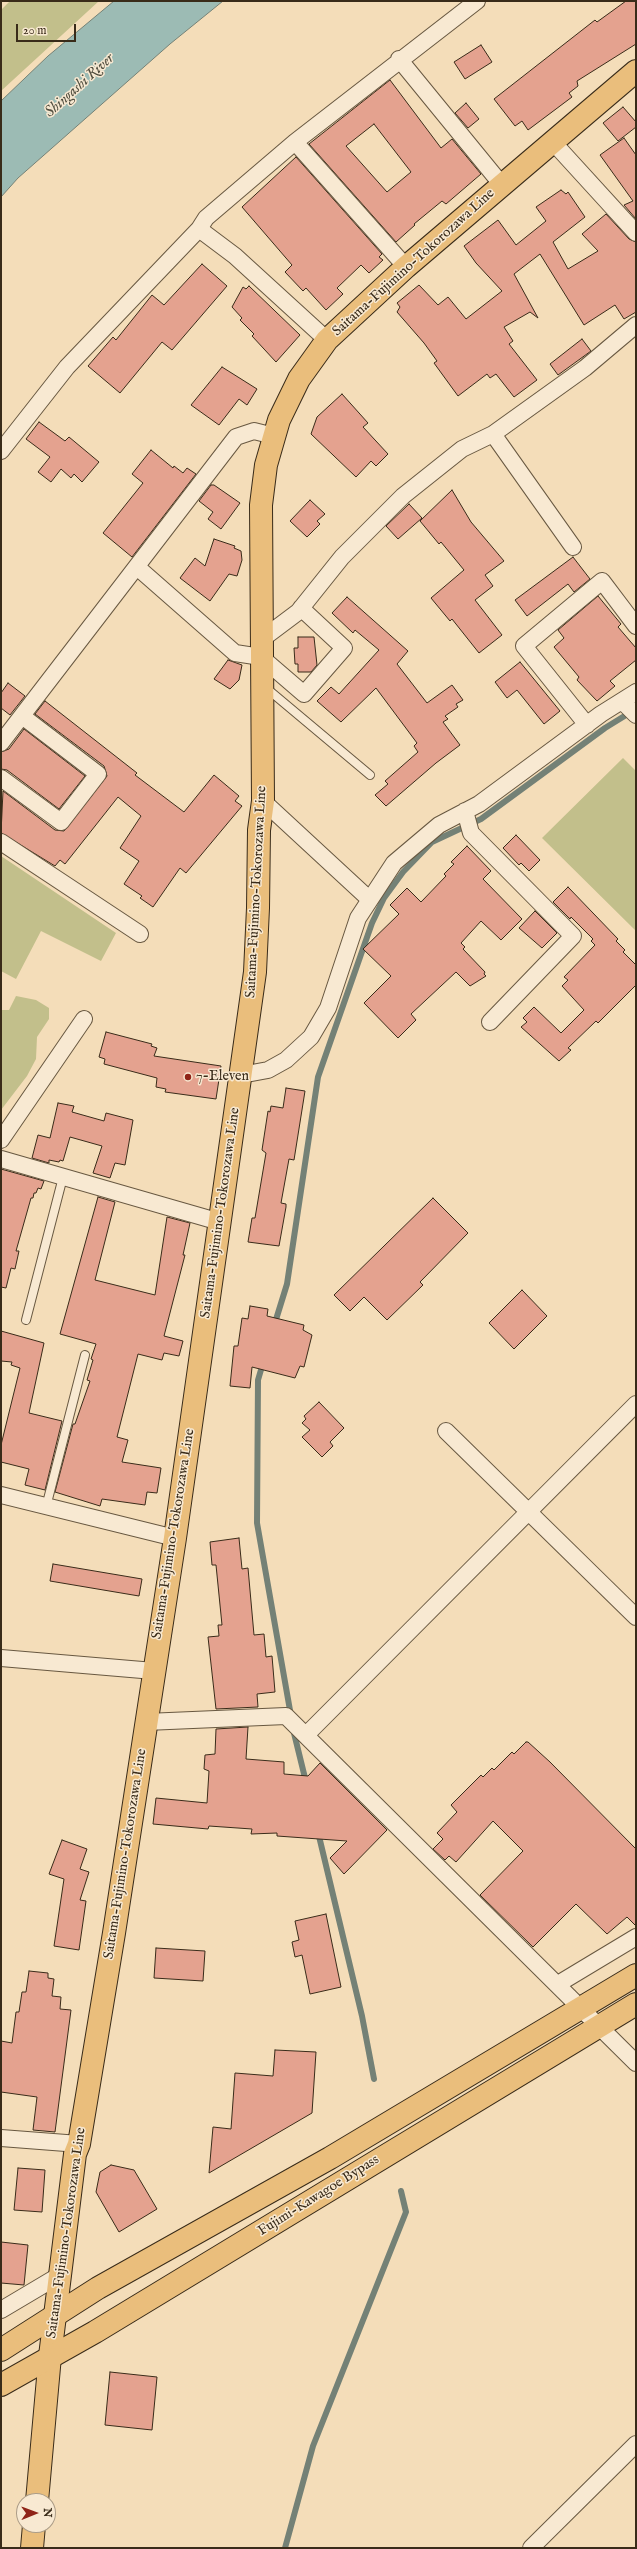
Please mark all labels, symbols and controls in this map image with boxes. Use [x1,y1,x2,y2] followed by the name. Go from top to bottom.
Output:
[18,16,78,42] scale bar
[23,23,46,38] text: 20 m
[42,50,118,122] water label: Shingashi River
[329,186,499,340] street label: Saitama-Fujimino-Tokorozawa Line
[243,785,271,999] street label: Saitama-Fujimino-Tokorozawa Line
[196,1069,249,1085] place label: 7-Eleven
[183,1072,193,1082] marker: 7-Eleven
[198,1107,244,1319] street label: Saitama-Fujimino-Tokorozawa Line
[149,1428,199,1640] street label: Saitama-Fujimino-Tokorozawa Line
[101,1748,151,1960] street label: Saitama-Fujimino-Tokorozawa Line
[44,2127,90,2339] street label: Saitama-Fujimino-Tokorozawa Line
[255,2152,383,2240] street label: Fujimi-Kawagoe Bypass
[16,2493,56,2533] north arrow
[40,2508,54,2518] text: N

